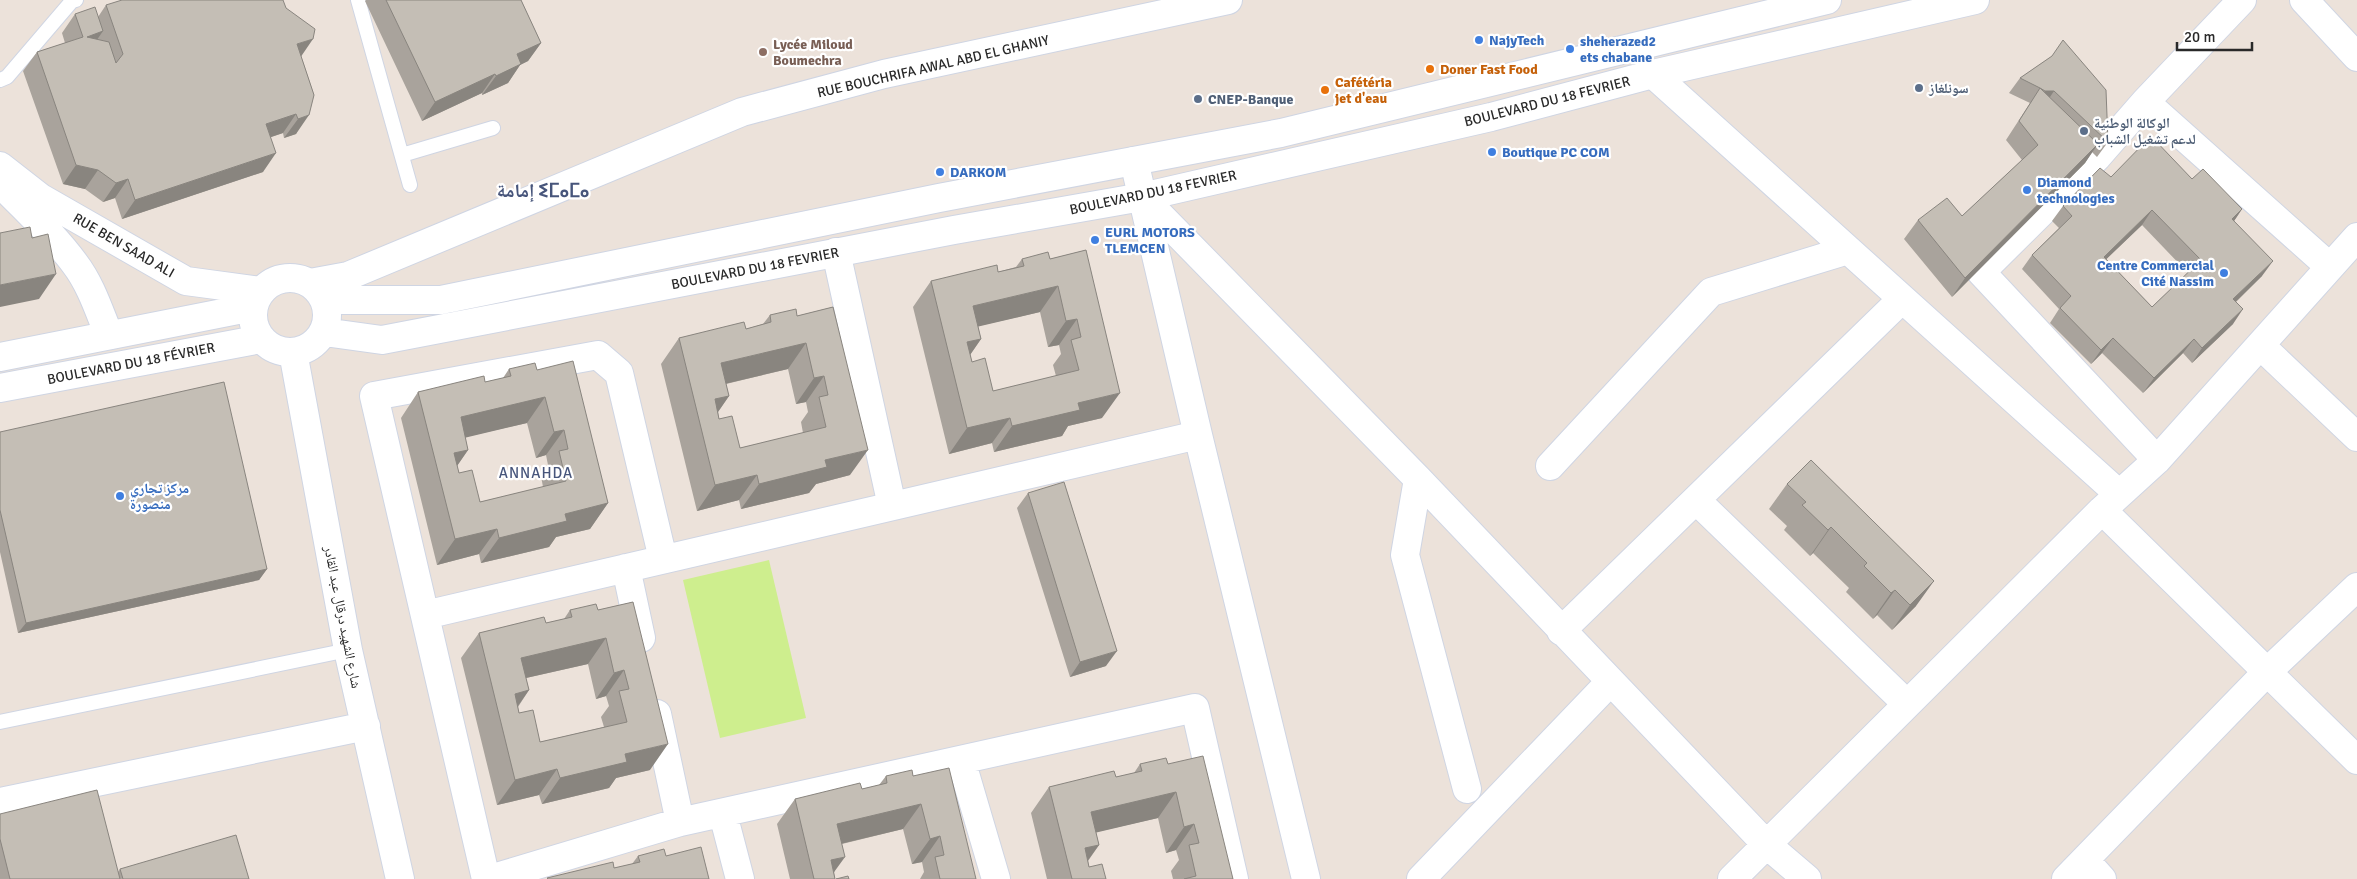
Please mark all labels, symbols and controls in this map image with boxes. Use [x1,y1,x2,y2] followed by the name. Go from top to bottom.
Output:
[2177,20,2252,52] scale bar
[2184,28,2215,46] text: 20 m
[816,31,1051,101] street label: RUE BOUCHRIFA AWAL ABD EL GHANIY
[1489,32,1545,49] place label: NajyTech
[1580,33,1656,66] place label: sheherazed2 ets chabane
[1473,34,1485,46] marker: NajyTech
[773,36,853,69] place label: Lycée Miloud Boumechra
[1564,43,1576,55] marker: sheherazed2 ets chabane
[757,46,769,58] marker: Lycée Miloud Boumechra
[1440,61,1538,78] place label: Doner Fast Food
[1424,63,1436,75] marker: Doner Fast Food
[1462,73,1632,130] street label: BOULEVARD DU 18 FEVRIER
[1335,74,1392,107] place label: Cafétéria jet d'eau
[1928,80,1969,97] place label: سونلغاز
[1913,82,1925,94] marker: سونلغاز
[1319,84,1331,96] marker: Cafétéria jet d'eau
[1208,91,1293,108] place label: CNEP-Banque
[1192,93,1204,105] marker: CNEP-Banque
[2094,115,2196,149] place label: الوكالة الوطنية لدعم تشغيل الشباب
[2078,125,2090,137] marker: الوكالة الوطنية لدعم تشغيل الشباب
[1502,144,1610,161] place label: Boutique PC COM
[1486,146,1498,158] marker: Boutique PC COM
[950,164,1006,181] place label: DARKOM
[934,166,946,178] marker: DARKOM
[1068,166,1238,219] street label: BOULEVARD DU 18 FEVRIER
[2036,174,2115,207] place label: Diamond technologies
[497,179,589,203] district label: إمامة ⵉⵎⴰⵎⴰ
[2021,184,2033,196] marker: Diamond technologies
[70,209,178,281] street label: RUE BEN SAAD ALI
[1105,224,1195,257] place label: EURL MOTORS TLEMCEN
[1089,234,1101,246] marker: EURL MOTORS TLEMCEN
[670,244,840,293] street label: BOULEVARD DU 18 FEVRIER
[2097,257,2215,290] place label: Centre Commercial Cité Nassim
[2218,267,2230,279] marker: Centre Commercial Cité Nassim
[46,339,216,388] street label: BOULEVARD DU 18 FÉVRIER
[499,464,573,482] district label: ANNAHDA
[130,480,189,513] place label: مركز تجاري منصورة
[114,490,126,502] marker: مركز تجاري منصورة
[319,543,365,690] street label: شارع الشهيد درقال عبد القادر

